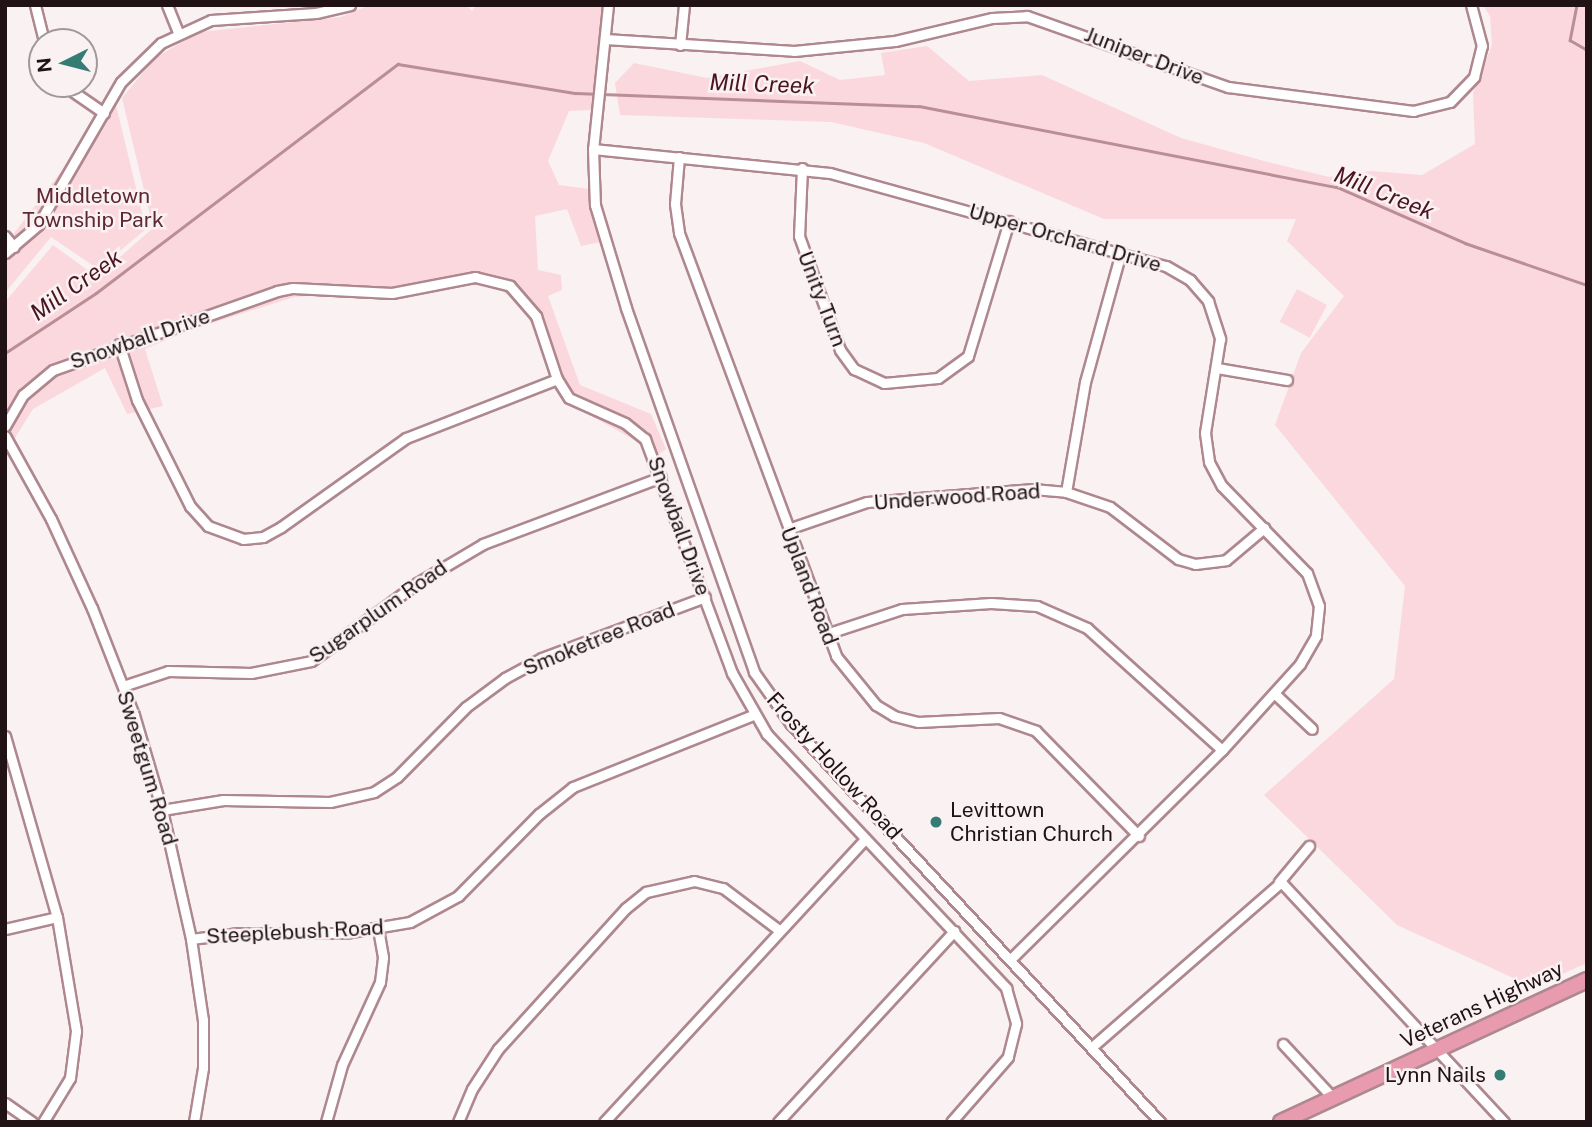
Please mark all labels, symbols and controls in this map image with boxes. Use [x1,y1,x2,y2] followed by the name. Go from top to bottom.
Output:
[1081,22,1207,90] street label: Juniper Drive
[28,28,98,98] north arrow
[32,56,56,74] text: N
[709,68,815,100] water label: Mill Creek
[1330,160,1438,226] water label: Mill Creek
[22,183,164,233] park label: Middletown Township Park
[966,198,1164,278] street label: Upper Orchard Drive
[25,243,127,327] water label: Mill Creek
[792,248,852,350] street label: Unity Turn
[67,303,213,375] street label: Snowball Drive
[642,453,716,599] street label: Snowball Drive
[873,479,1041,515] street label: Underwood Road
[775,523,843,649] street label: Upland Road
[304,555,452,669] street label: Sugarplum Road
[519,597,679,681] street label: Smoketree Road
[761,687,907,845] street label: Frosty Hollow Road
[112,688,182,848] street label: Sweetgum Road
[950,797,1113,847] place label: Levittown Christian Church
[928,814,944,830] marker: Levittown Christian Church
[206,915,384,949] street label: Steeplebush Road
[1397,956,1567,1054] street label: Veterans Highway
[1385,1062,1486,1088] place label: Lynn Nails
[1492,1067,1508,1083] marker: Lynn Nails

